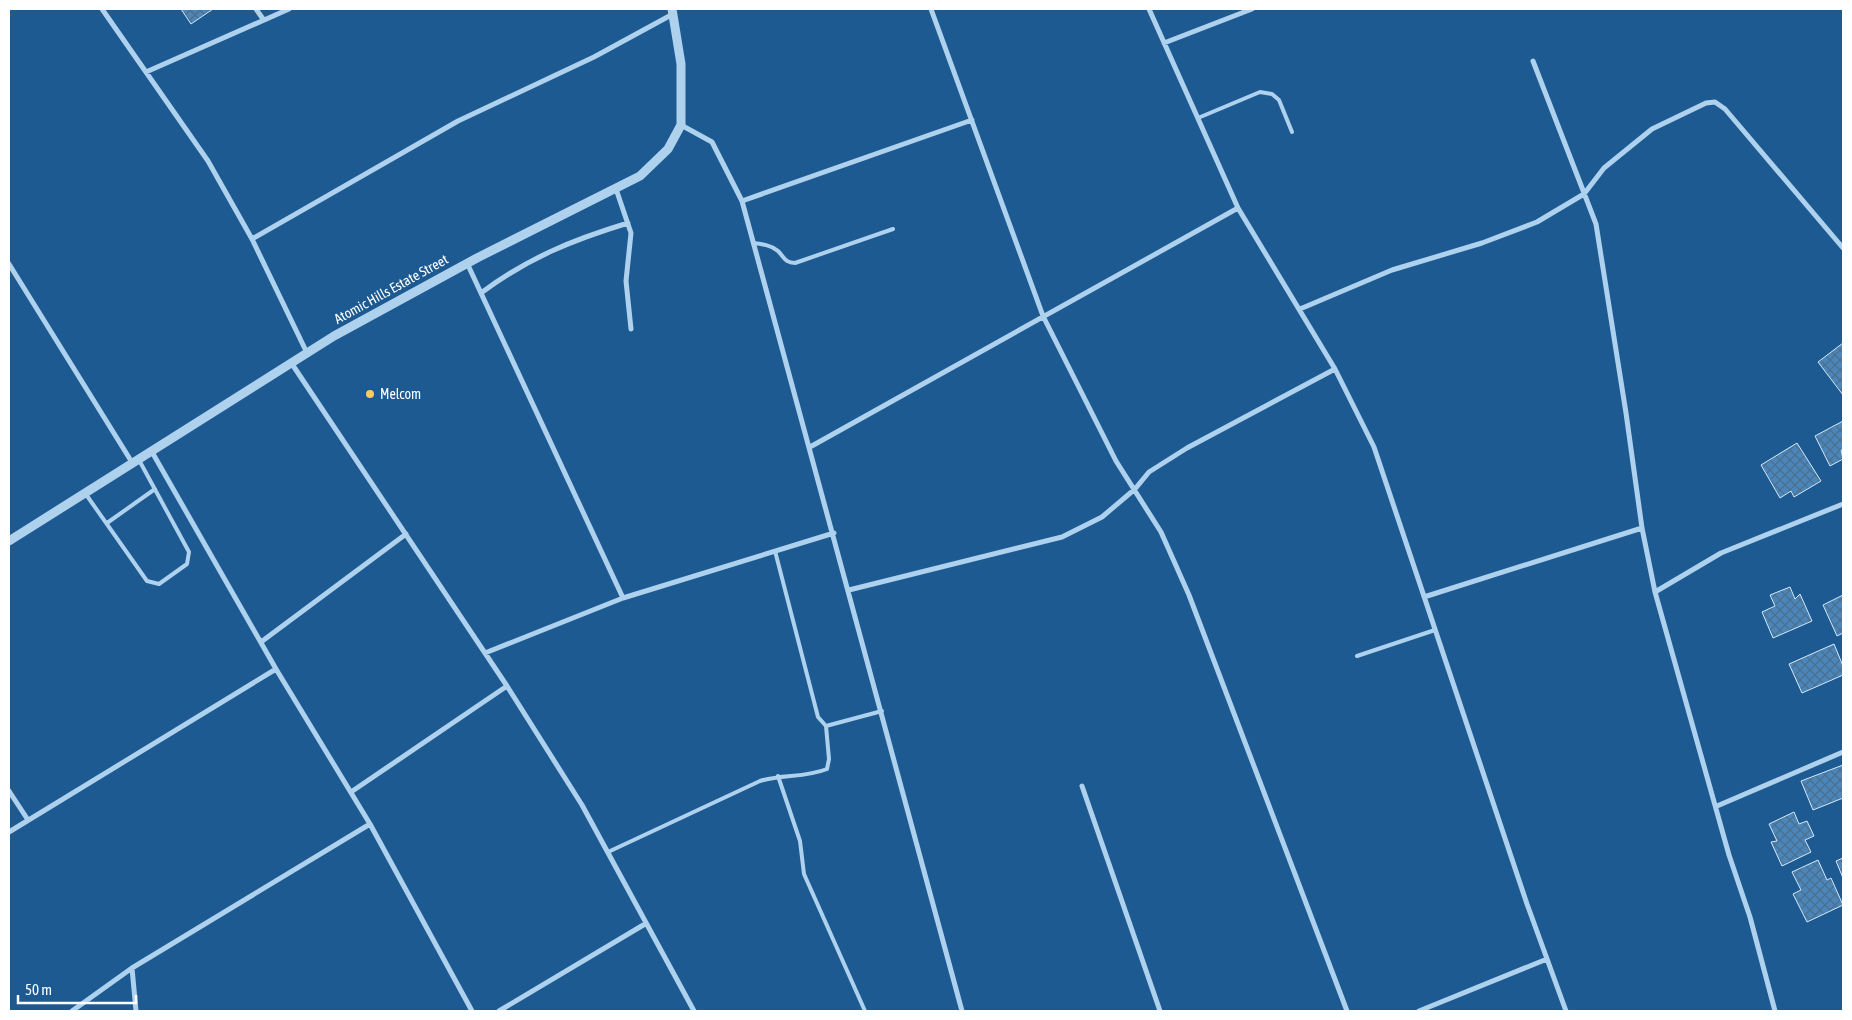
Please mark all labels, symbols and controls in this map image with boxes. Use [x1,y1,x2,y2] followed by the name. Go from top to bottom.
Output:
[331,251,451,327] street label: Atomic Hills Estate Street
[380,386,421,402] place label: Melcom
[364,388,376,400] marker: Melcom
[18,972,135,1004] scale bar
[25,981,52,998] text: 50 m

